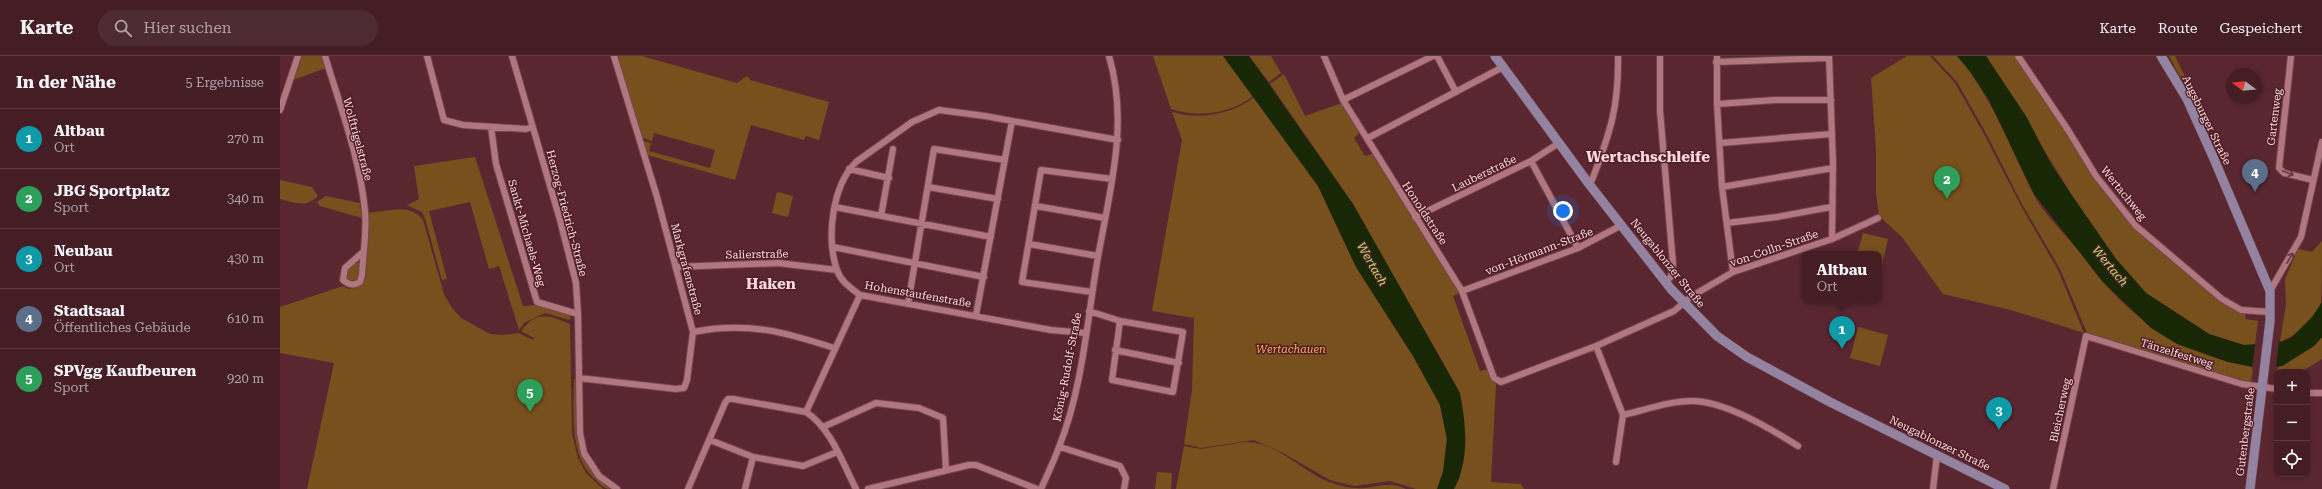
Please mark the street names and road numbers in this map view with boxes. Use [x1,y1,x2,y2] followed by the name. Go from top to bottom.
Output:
[2179,73,2234,167] street label: Augsburger Straße
[2265,87,2285,146] street label: Gartenweg
[340,96,375,182] street label: Wolftrigelstraße
[543,148,590,278] street label: Herzog-Friedrich-Straße
[1450,152,1519,195] street label: Lauberstraße
[2098,164,2150,223] street label: Wertachweg
[505,178,548,289] street label: Sankt-Michaels-Weg
[1399,179,1450,247] street label: Honoldstraße
[1628,216,1707,310] street label: Neugablonzer Straße
[668,222,705,316] street label: Markgrafenstraße
[1483,225,1595,278] street label: von-Hörmann-Straße
[1728,227,1820,270] street label: von-Colln-Straße
[725,247,789,262] street label: Salierstraße
[864,279,972,310] street label: Hohenstaufenstraße
[1051,311,1084,423] street label: König-Rudolf-Straße
[2139,336,2215,371] street label: Tänzelfestweg
[2047,376,2074,443] street label: Bleicherweg
[2234,387,2257,477] street label: Gutenbergstraße
[1887,413,1992,474] street label: Neugablonzer Straße

